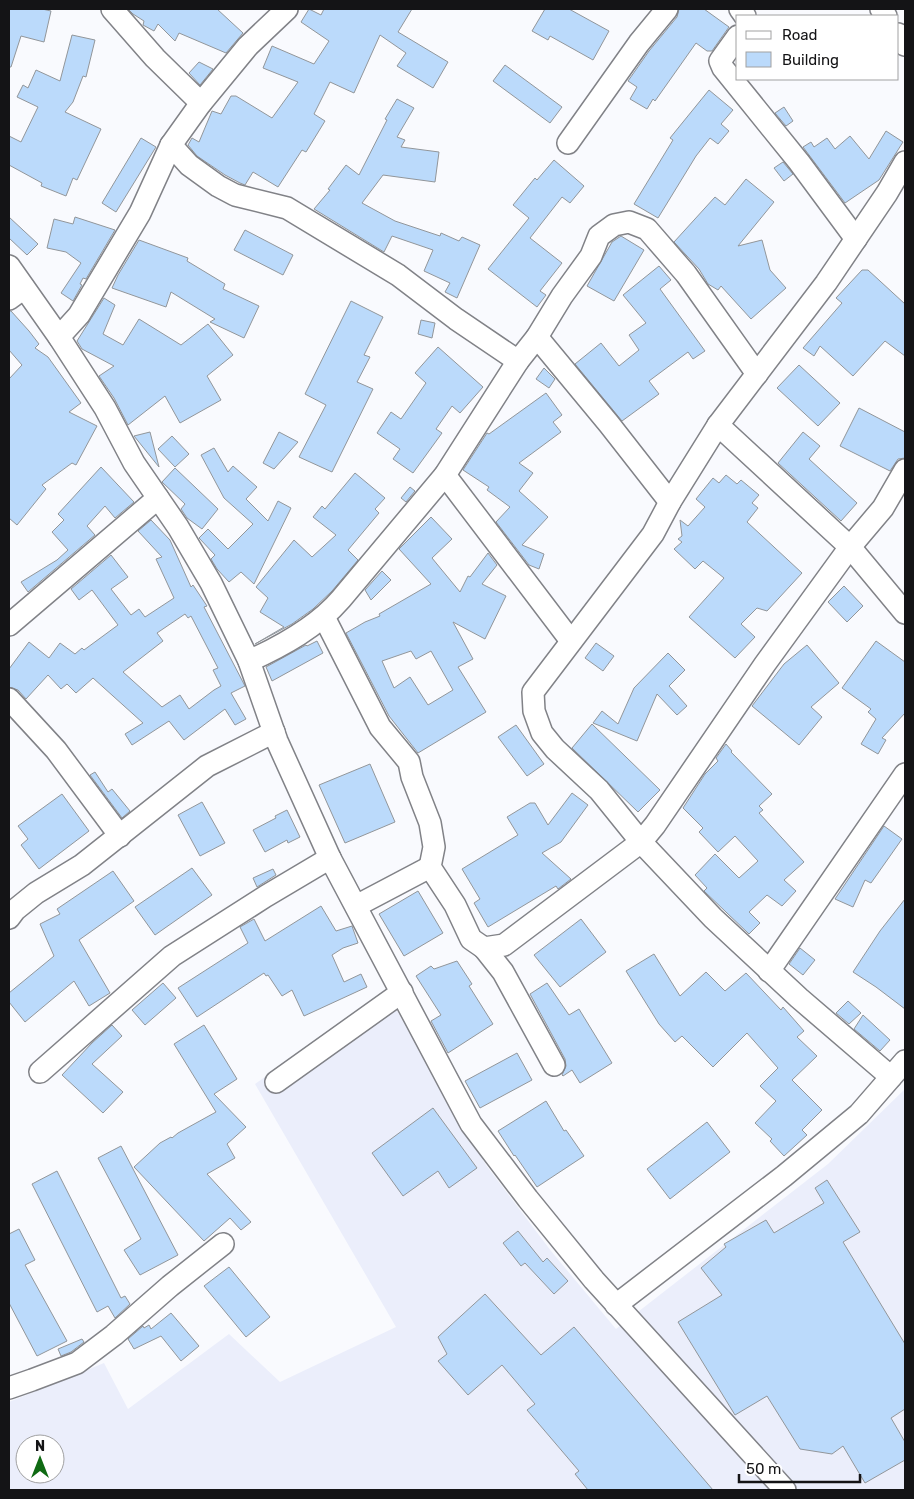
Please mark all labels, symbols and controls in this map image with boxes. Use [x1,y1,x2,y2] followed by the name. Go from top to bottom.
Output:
[736,15,899,80] legend
[782,26,818,44] text: Road
[782,51,839,69] text: Building
[15,1434,65,1484] north arrow
[35,1438,45,1455] text: N
[739,1452,860,1484] scale bar
[746,1460,781,1478] text: 50 m

